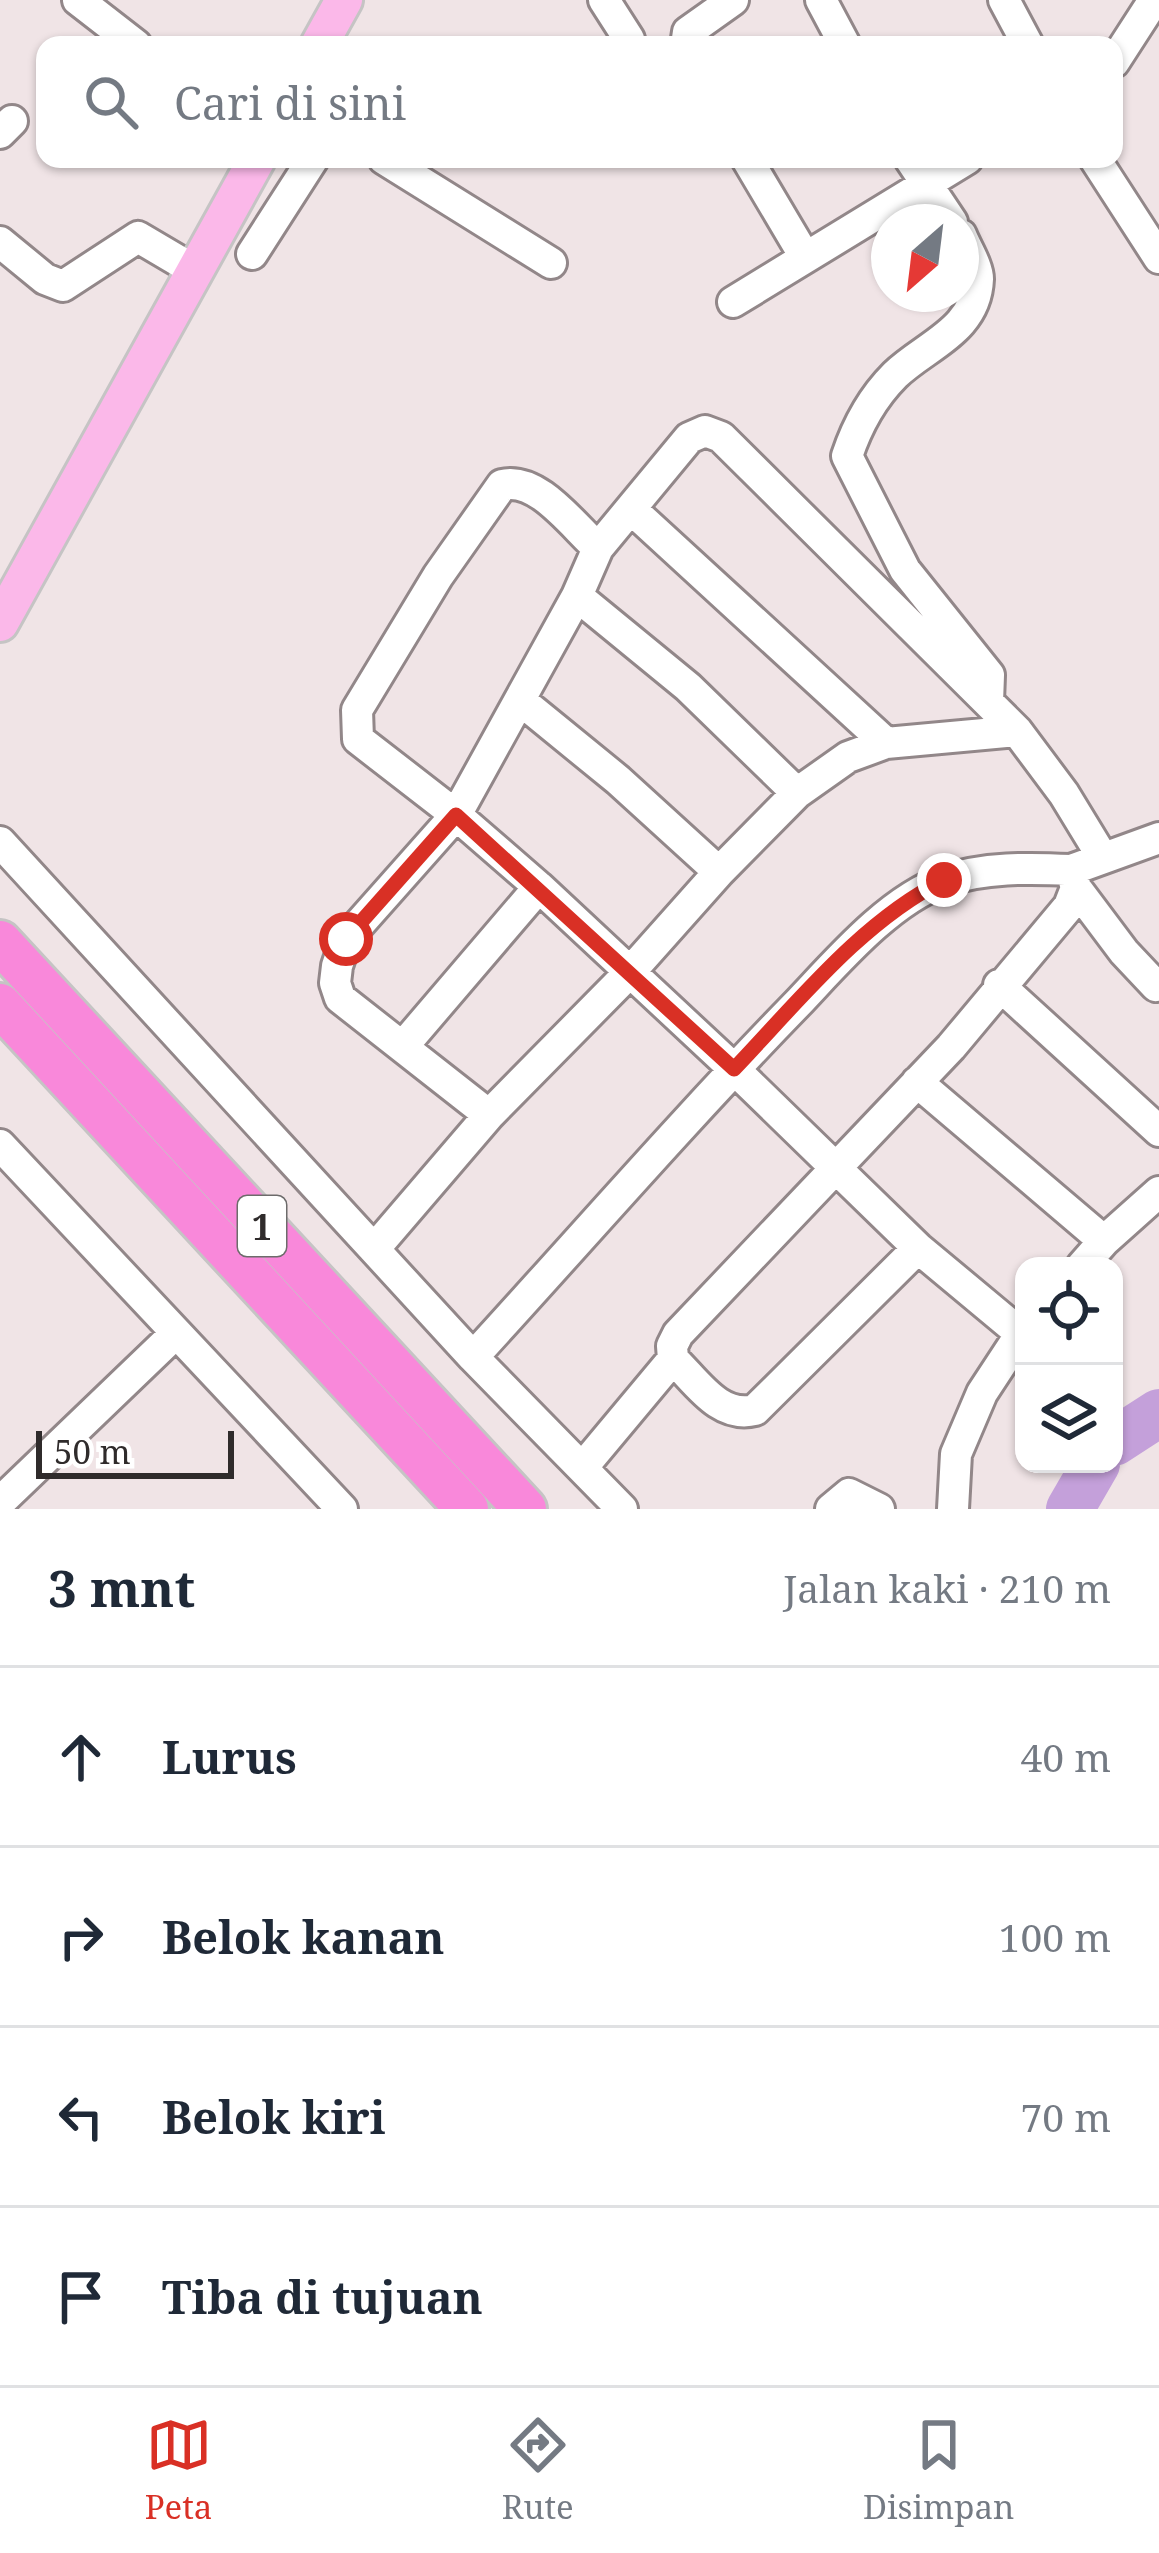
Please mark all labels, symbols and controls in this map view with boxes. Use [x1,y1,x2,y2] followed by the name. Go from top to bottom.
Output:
[36,36,1123,168] search box
[78,69,144,135] icon: search
[174,72,406,133] text: Cari di sini
[871,204,979,312] north arrow
[917,853,971,907] route end
[319,912,373,966] route start
[238,1196,286,1256] road number: 1
[1015,1257,1123,1473] map controls
[1015,1257,1123,1365] button: locate
[1015,1365,1123,1473] button: layers
[36,1425,234,1478] scale bar
[54,1429,131,1474] text: 50 m
[48,1552,195,1622] text: 3 mnt
[783,1561,1111,1614] text: Jalan kaki · 210 m
[48,1724,114,1790] icon: ahead
[162,1726,297,1787] text: Lurus
[1020,1730,1111,1783] text: 40 m
[48,1904,114,1970] icon: right
[162,1906,445,1967] text: Belok kanan
[999,1910,1111,1963] text: 100 m
[48,2084,114,2150] icon: left
[162,2086,386,2147] text: Belok kiri
[1020,2090,1111,2143] text: 70 m
[48,2264,114,2330] icon: arrive
[162,2266,483,2327] text: Tiba di tujuan
[145,2412,212,2529] tab: Peta
[502,2412,574,2529] tab: Rute
[863,2412,1014,2529] tab: Disimpan

